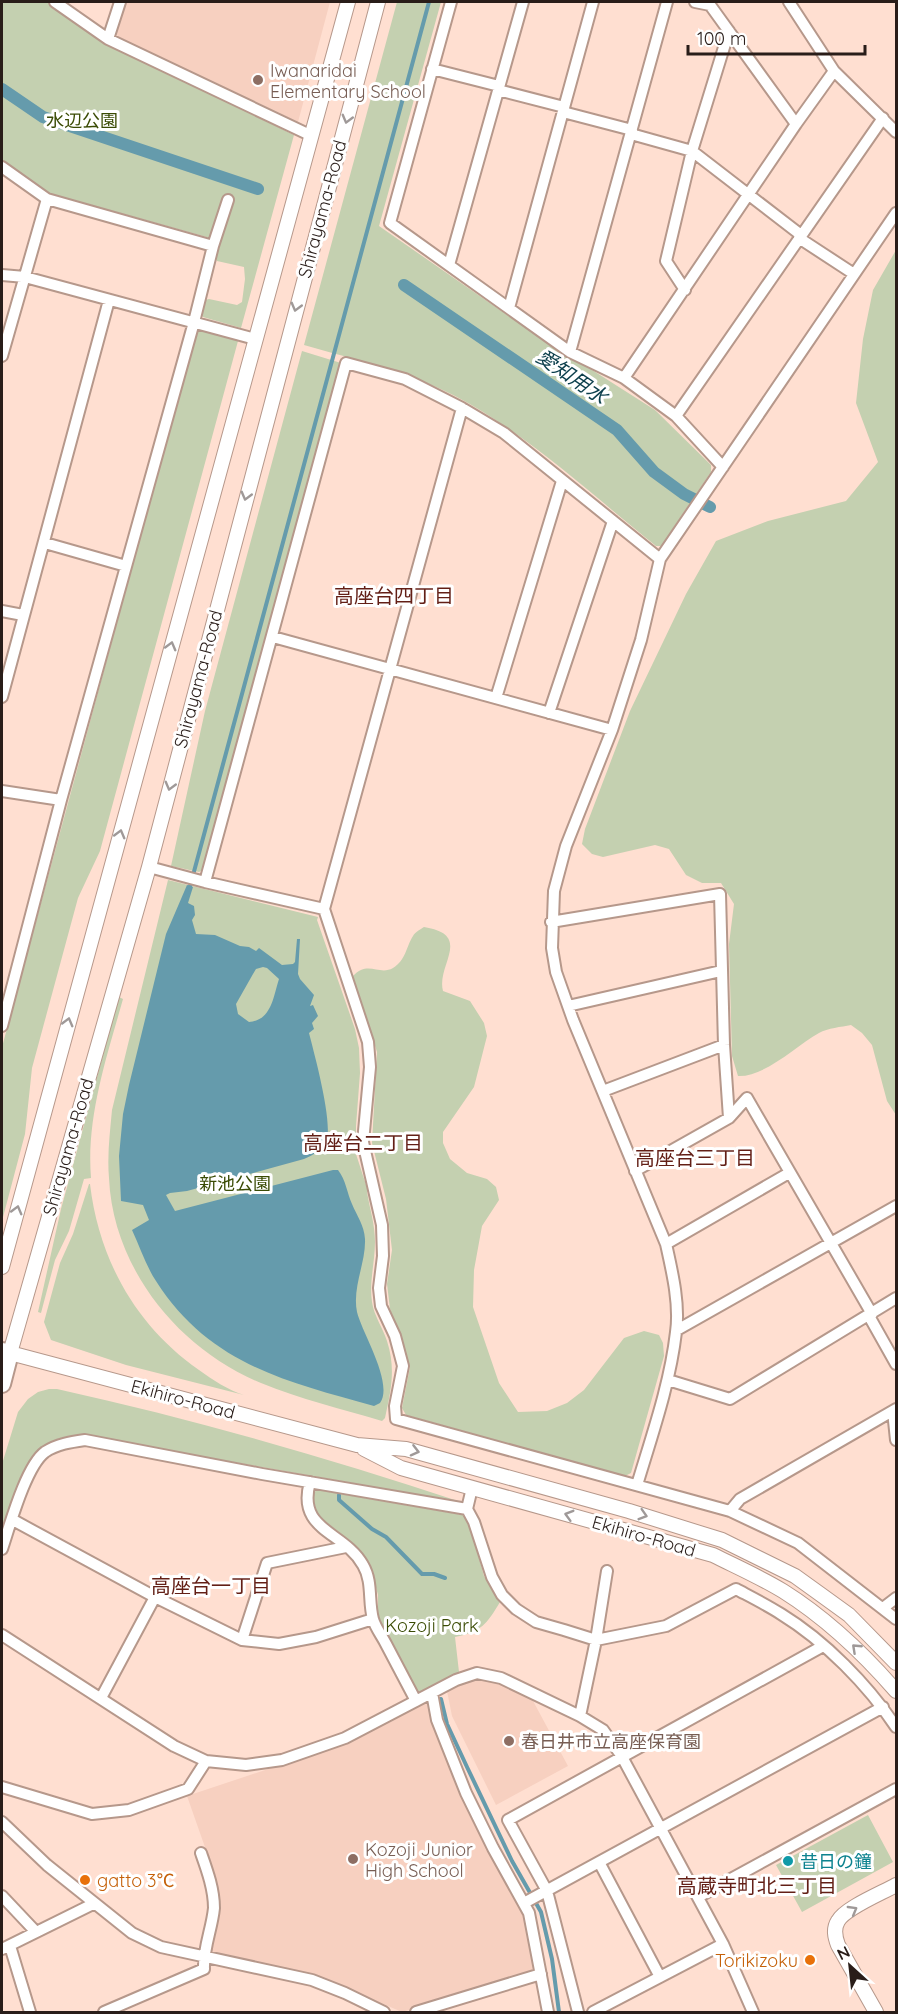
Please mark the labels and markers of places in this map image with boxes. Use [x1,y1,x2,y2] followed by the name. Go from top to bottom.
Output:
[270,59,426,103] place label: Iwanaridai Elementary School
[251,73,265,87] marker: Iwanaridai Elementary School
[521,1730,701,1753] place label: 春日井市立高座保育園
[502,1734,516,1748] marker: 春日井市立高座保育園
[365,1838,473,1882] place label: Kozoji Junior High School
[800,1850,872,1873] place label: 昔日の鐘
[346,1852,360,1866] marker: Kozoji Junior High School
[781,1854,795,1868] marker: 昔日の鐘
[97,1869,174,1892] place label: gatto 3℃
[78,1873,92,1887] marker: gatto 3℃
[715,1949,798,1972] place label: Torikizoku
[803,1953,817,1967] marker: Torikizoku

